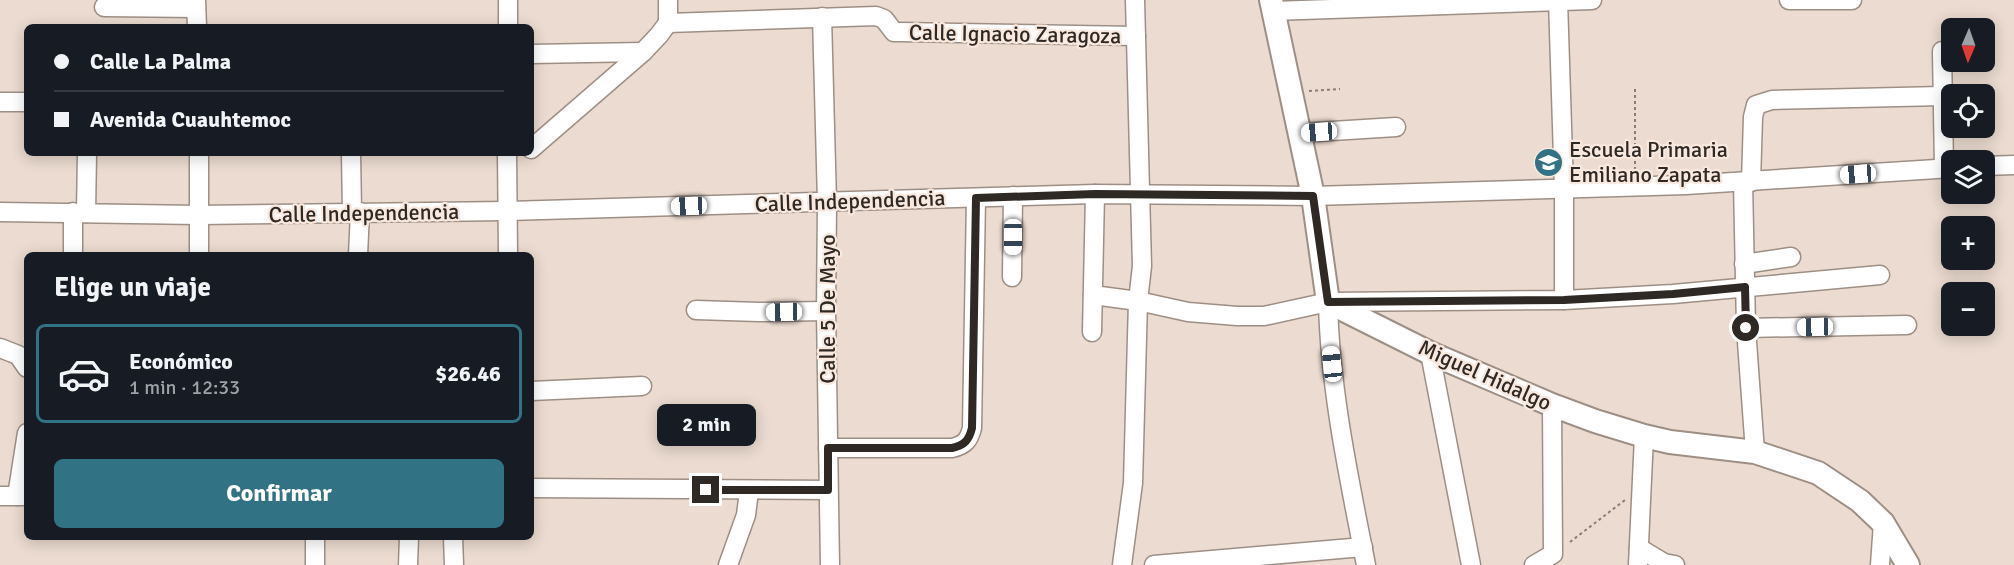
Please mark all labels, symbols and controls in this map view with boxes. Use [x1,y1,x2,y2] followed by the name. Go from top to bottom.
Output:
[1941,18,1995,72] north arrow
[1941,18,1995,336] map controls
[909,19,1121,49] street label: Calle Ignacio Zaragoza
[90,48,231,75] text: Calle La Palma
[1941,84,1995,138] button: locate
[90,106,291,133] text: Avenida Cuauhtemoc
[1300,122,1338,142] car
[1569,136,1728,188] place label: Escuela Primaria Emiliano Zapata
[1532,146,1564,178] school or university icon: Escuela Primaria Emiliano Zapata
[1941,150,1995,204] button: layers
[1839,164,1877,184] car
[754,184,946,218] street label: Calle Independencia
[671,196,707,216] car
[268,198,460,228] street label: Calle Independencia
[1941,216,1995,270] button: +
[1004,219,1022,255] car
[814,234,841,384] street label: Calle 5 De Mayo
[54,271,211,304] text: Elige un viaje
[1941,282,1995,336] button: −
[766,303,802,321] car
[1732,314,1759,341] route start
[1797,318,1833,336] car
[1414,334,1556,416] street label: Miguel Hidalgo
[1321,345,1343,383] car
[57,347,111,401] icon: car
[129,348,233,375] text: Económico
[435,360,501,387] text: $26.46
[129,375,240,400] text: 1 min · 12:33
[656,403,756,445] callout: 2 min
[682,412,731,437] text: 2 min
[54,459,504,528] button: Confirmar
[692,476,719,503] route end

